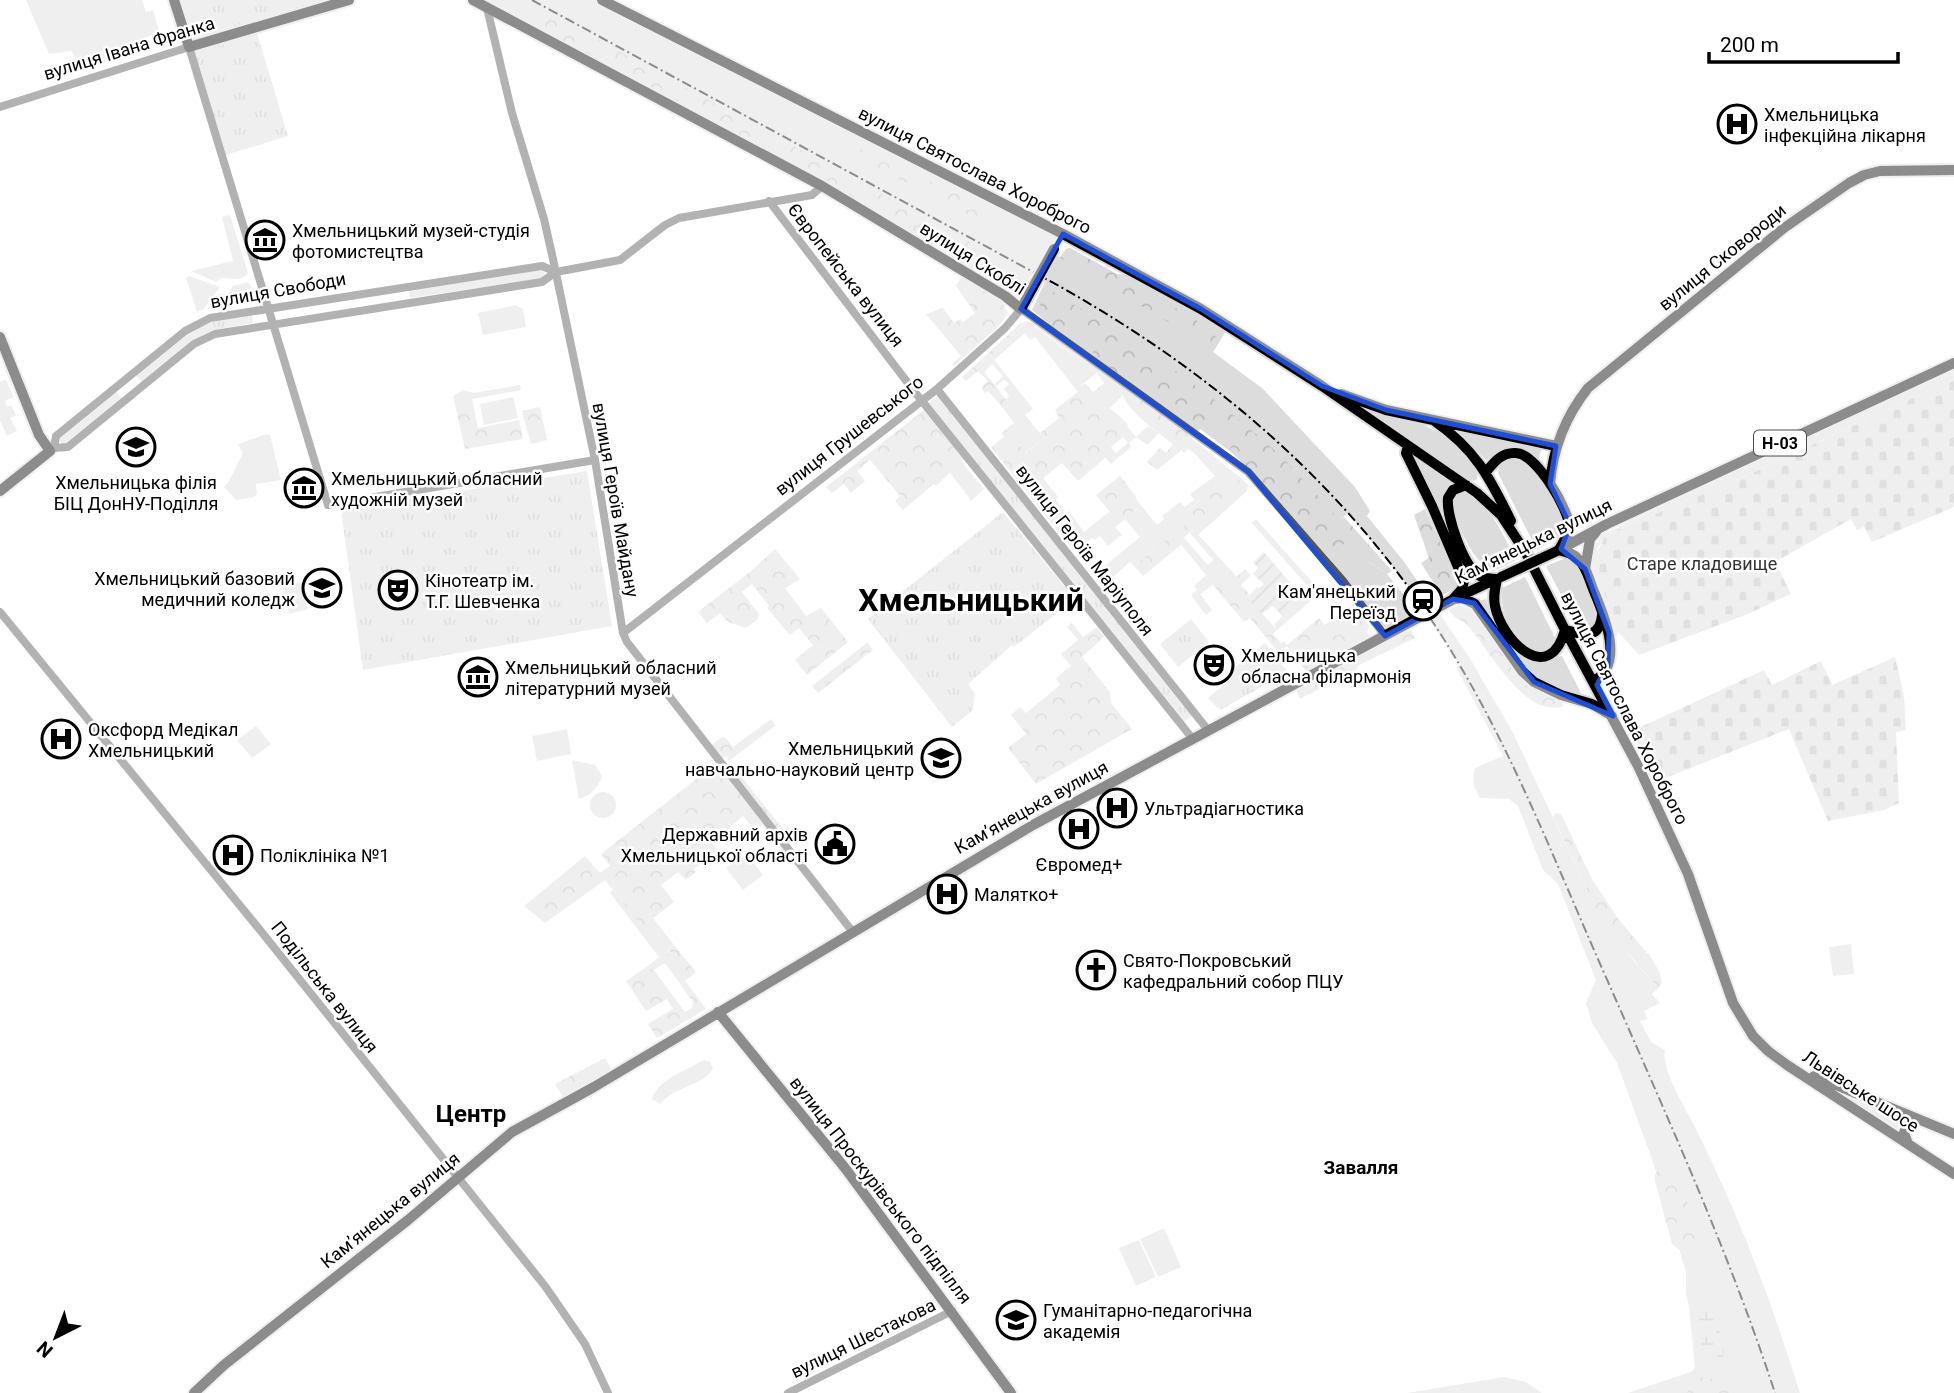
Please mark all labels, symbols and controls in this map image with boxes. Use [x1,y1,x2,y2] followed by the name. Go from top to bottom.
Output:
[41,12,217,84] street label: вулиця Івана Франка
[1709,21,1898,65] scale bar
[1720,33,1779,57] text: 200 m
[855,102,1095,238] street label: вулиця Святослава Хороброго
[1716,103,1758,145] hospital icon: Хмельницька інфекційна лікарня
[1764,104,1926,146] place label: Хмельницька інфекційна лікарня
[784,199,908,351] street label: Європейська вулиця
[1654,199,1790,315] street label: вулиця Сковороди
[916,217,1030,299] street label: вулиця Скоблі
[244,219,286,261] museum icon: Хмельницький музей-студія фотомистецтва
[292,220,530,262] place label: Хмельницький музей-студія фотомистецтва
[209,268,347,312] street label: вулиця Свободи
[771,371,927,499] street label: вулиця Грушевського
[589,401,644,599] street label: вулиця Героїв Майдану
[115,426,157,468] school or university icon: Хмельницька філія БІЦ ДонНУ-Поділля
[1754,430,1806,456] road number: Н-03
[1012,460,1158,640] street label: вулиця Героїв Маріуполя
[283,467,325,509] museum icon: Хмельницький обласний художній музей
[331,468,543,510] place label: Хмельницький обласний художній музей
[54,472,218,514] place label: Хмельницька філія БІЦ ДонНУ-Поділля
[1451,494,1615,588] street label: Камʼянецька вулиця
[1627,553,1777,574] park label: Старе кладовище
[301,567,343,609] school or university icon: Хмельницький базовий медичний коледж
[94,568,295,610] place label: Хмельницький базовий медичний коледж
[377,569,419,611] theatre icon: Кінотеатр ім. Т.Г. Шевченка
[425,570,540,612] place label: Кінотеатр ім. Т.Г. Шевченка
[1402,580,1444,622] station icon: Кам'янецький Переїзд
[858,581,1084,619] district label: Хмельницький
[1277,581,1396,623] place label: Кам'янецький Переїзд
[1557,588,1693,828] street label: вулиця Святослава Хороброго
[1193,644,1235,686] theatre icon: Хмельницька обласна філармонія
[1241,645,1411,687] place label: Хмельницька обласна філармонія
[457,656,499,698] museum icon: Хмельницький обласний літературний музей
[505,657,717,699] place label: Хмельницький обласний літературний музей
[40,718,82,760] hospital icon: Оксфорд Медікал Хмельницький
[88,719,238,761] place label: Оксфорд Медікал Хмельницький
[920,737,962,779] school or university icon: Хмельницький навчально-науковий центр
[685,738,914,780] place label: Хмельницький навчально-науковий центр
[951,756,1111,858] street label: Камʼянецька вулиця
[1096,787,1138,829] hospital icon: Ультрадіагностика
[1144,798,1304,819] place label: Ультрадіагностика
[1058,808,1100,850] hospital icon: Євромед+
[814,823,856,865] public building icon: Державний архів Хмельницької області
[621,824,808,866] place label: Державний архів Хмельницької області
[212,834,254,876] hospital icon: Поліклініка №1
[260,845,390,866] place label: Поліклініка №1
[1036,854,1122,875] place label: Євромед+
[926,873,968,915] hospital icon: Малятко+
[974,884,1058,905] place label: Малятко+
[267,917,383,1057] street label: Подільська вулиця
[1075,949,1117,991] church icon: Свято-Покровський кафедральний собор ПЦУ
[1123,950,1344,992] place label: Свято-Покровський кафедральний собор ПЦУ
[1799,1046,1923,1136] street label: Львівське шосе
[786,1072,976,1308] street label: вулиця Проскурівського підпілля
[436,1100,506,1128] district label: Центр
[316,1148,464,1272] street label: Камʼянецька вулиця
[1324,1156,1399,1179] district label: Завалля
[787,1294,939,1382] street label: вулиця Шестакова
[995,1299,1037,1341] school or university icon: Гуманітарно-педагогічна академія
[1043,1300,1252,1342] place label: Гуманітарно-педагогічна академія
[21,1302,91,1372] north arrow
[32,1336,58,1362] text: N

